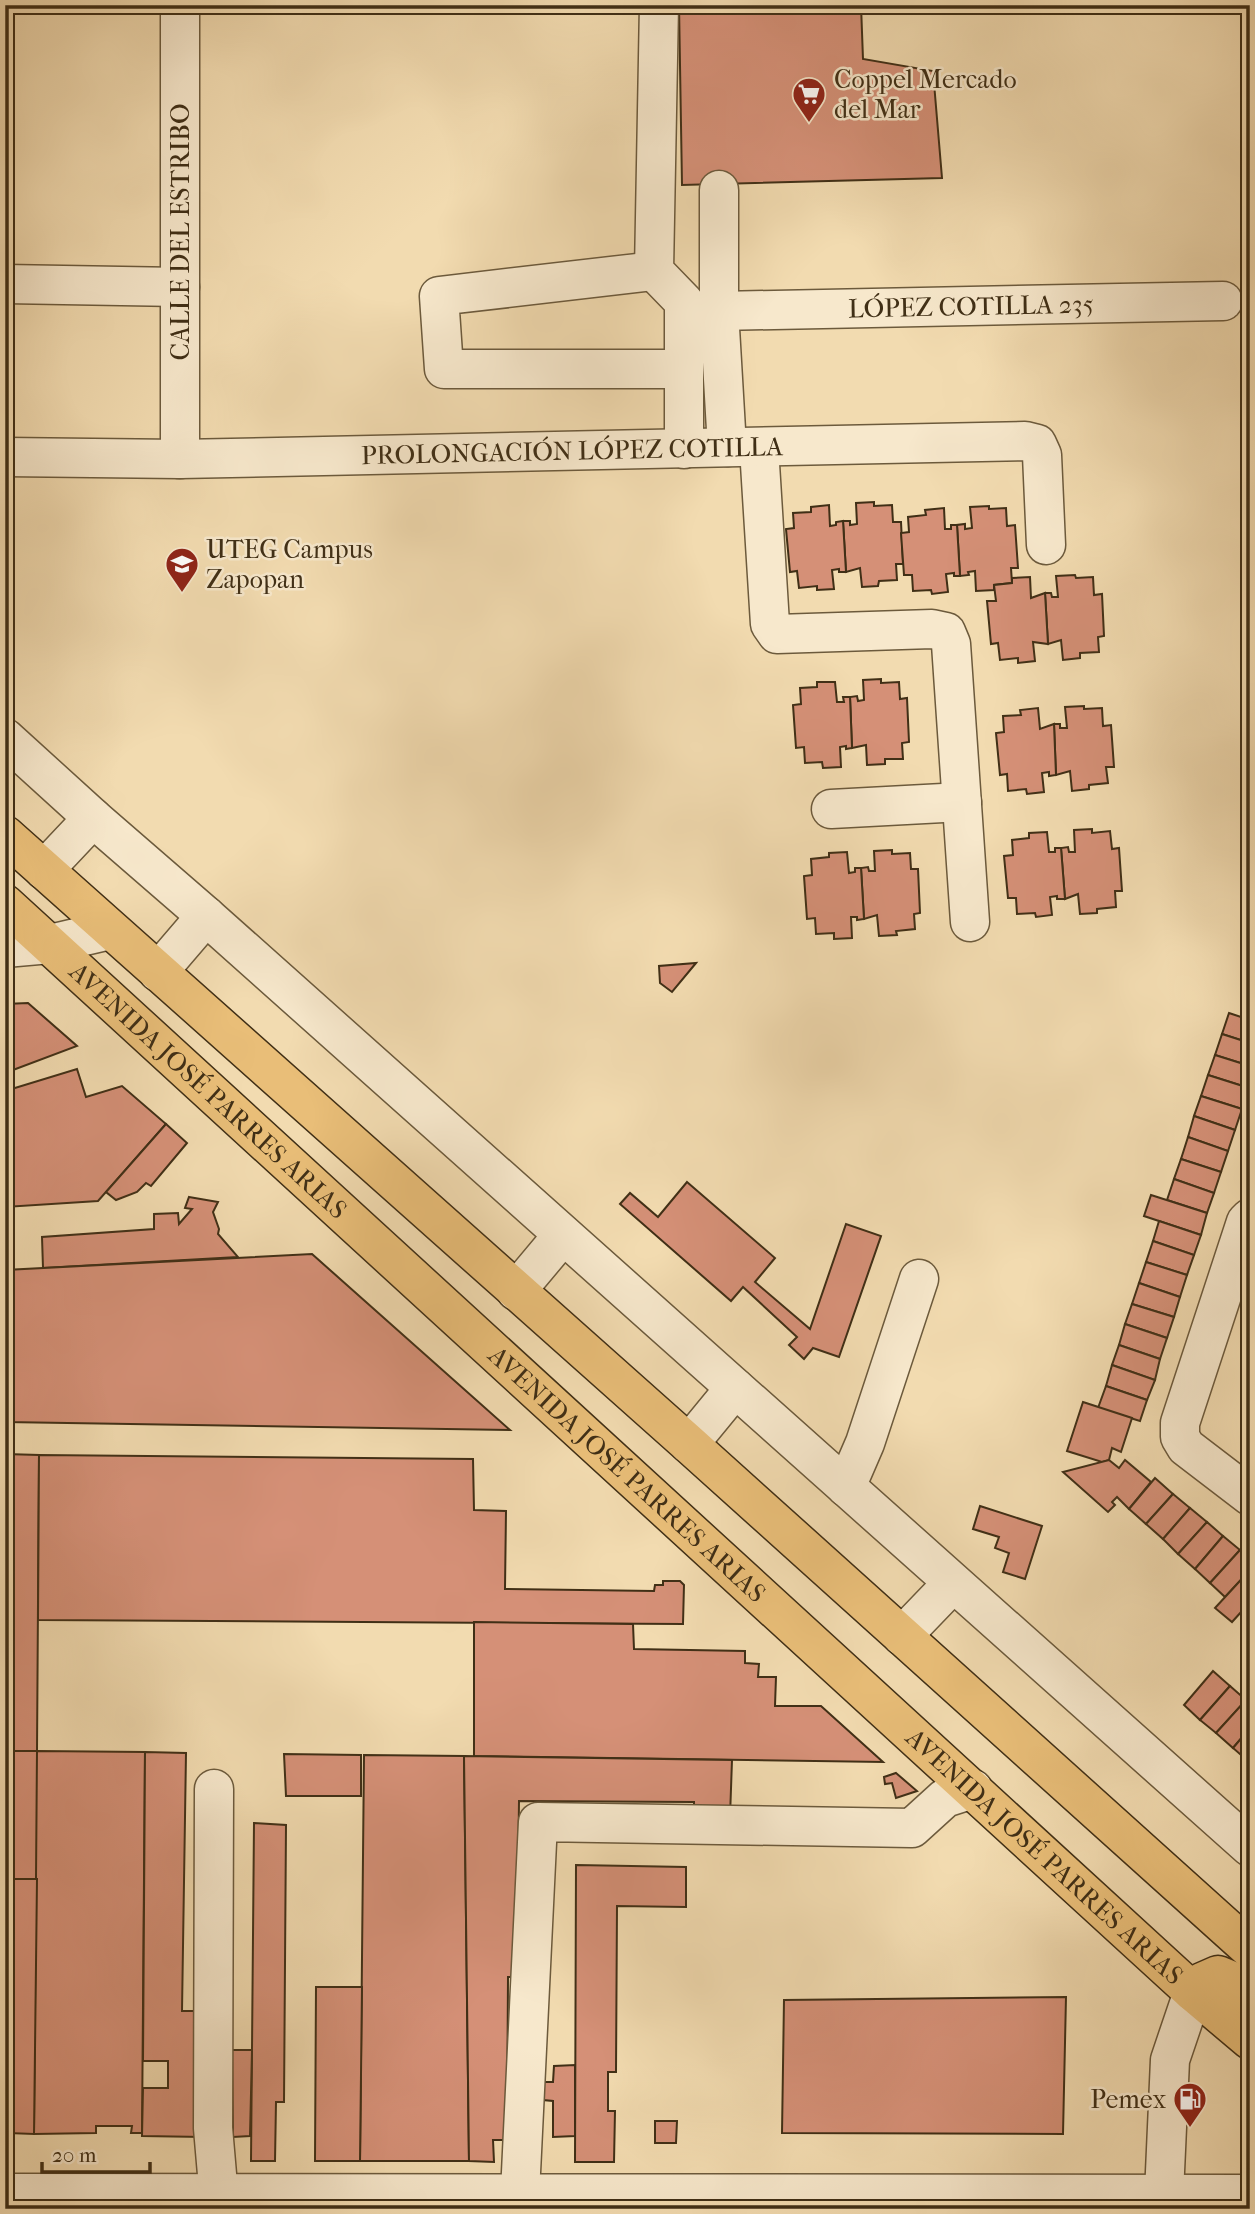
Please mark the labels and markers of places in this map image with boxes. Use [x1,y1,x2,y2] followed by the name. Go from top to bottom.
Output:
[834,64,1017,125] place label: Coppel Mercado del Mar
[790,75,828,124] supermarket icon: Coppel Mercado del Mar
[206,534,373,595] place label: UTEG Campus Zapopan
[163,545,201,594] school or university icon: UTEG Campus Zapopan
[1171,2080,1209,2129] fuel station icon: Pemex
[1090,2084,1166,2115] place label: Pemex

